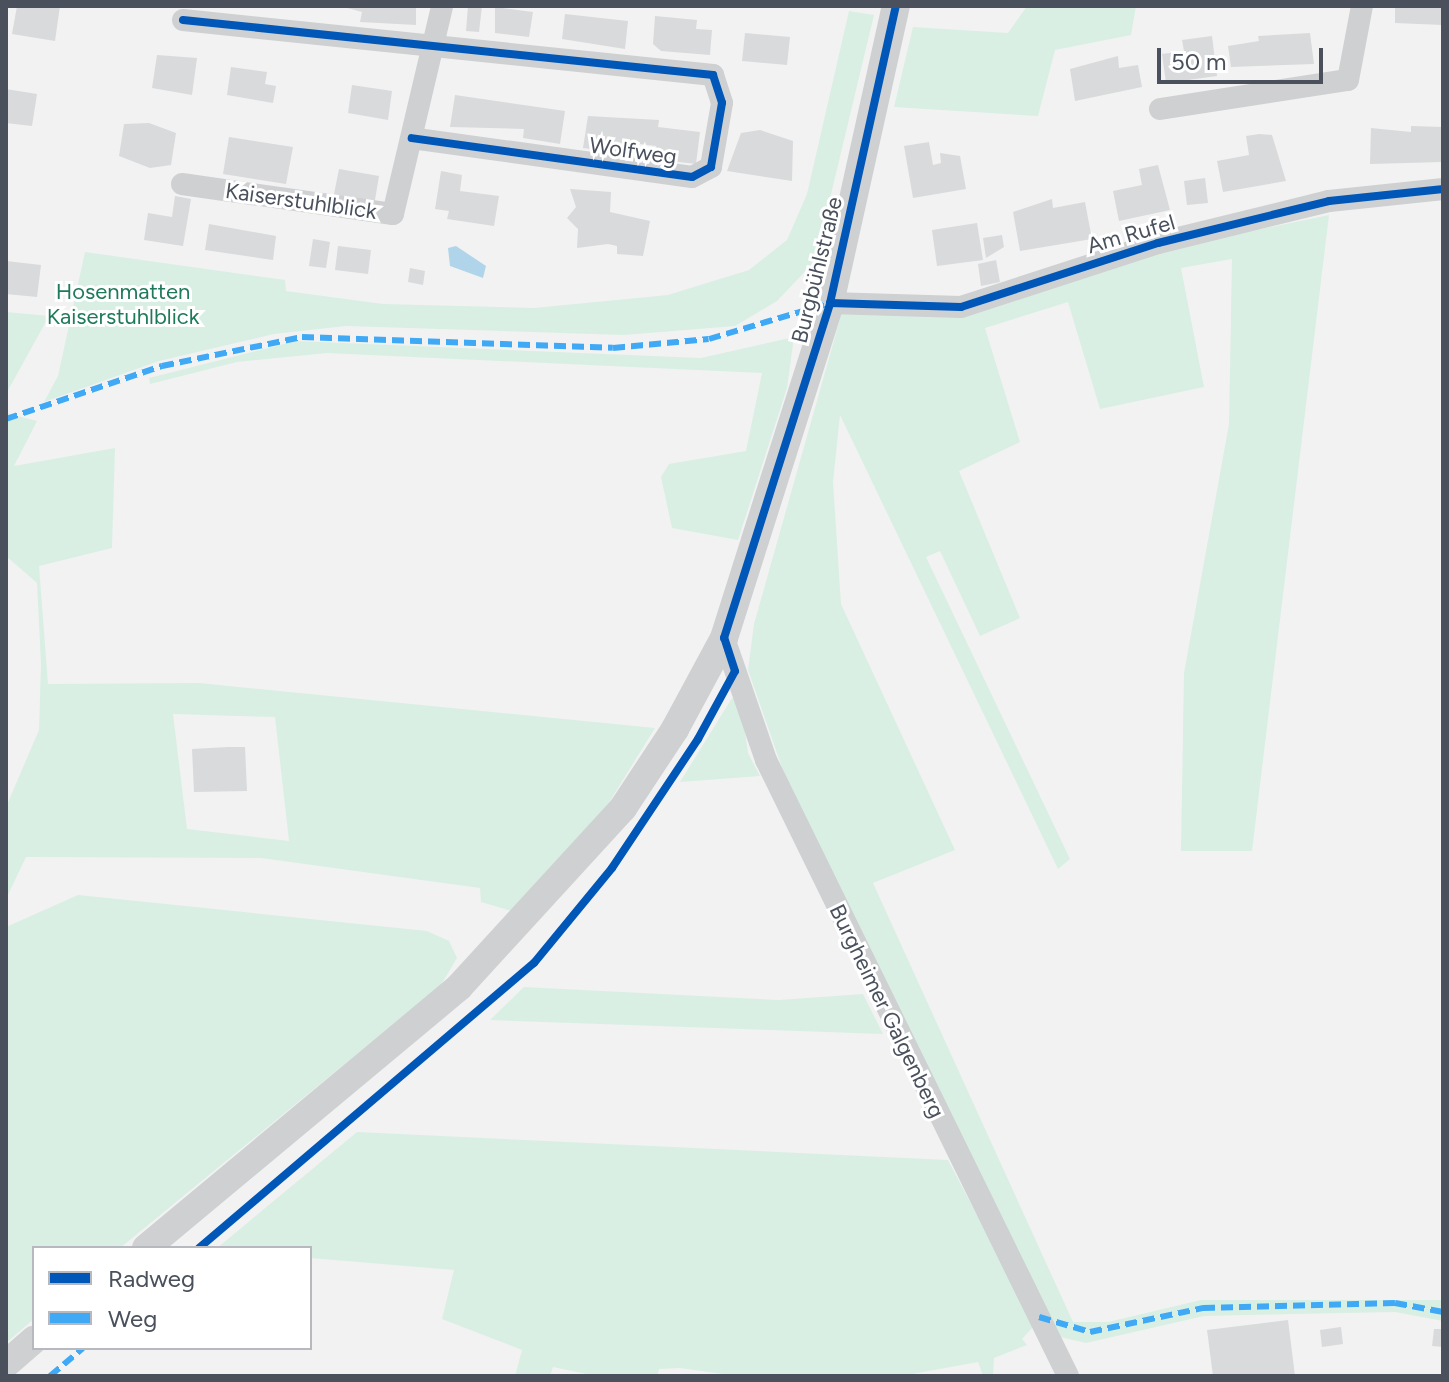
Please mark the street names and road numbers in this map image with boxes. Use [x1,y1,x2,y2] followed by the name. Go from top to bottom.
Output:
[588,132,678,170] street label: Wolfweg
[224,177,378,225] street label: Kaiserstuhlblick
[786,194,848,346] street label: Burgbühlstraße
[1084,209,1178,259] street label: Am Rufel
[824,900,950,1122] street label: Burgheimer Galgenberg

